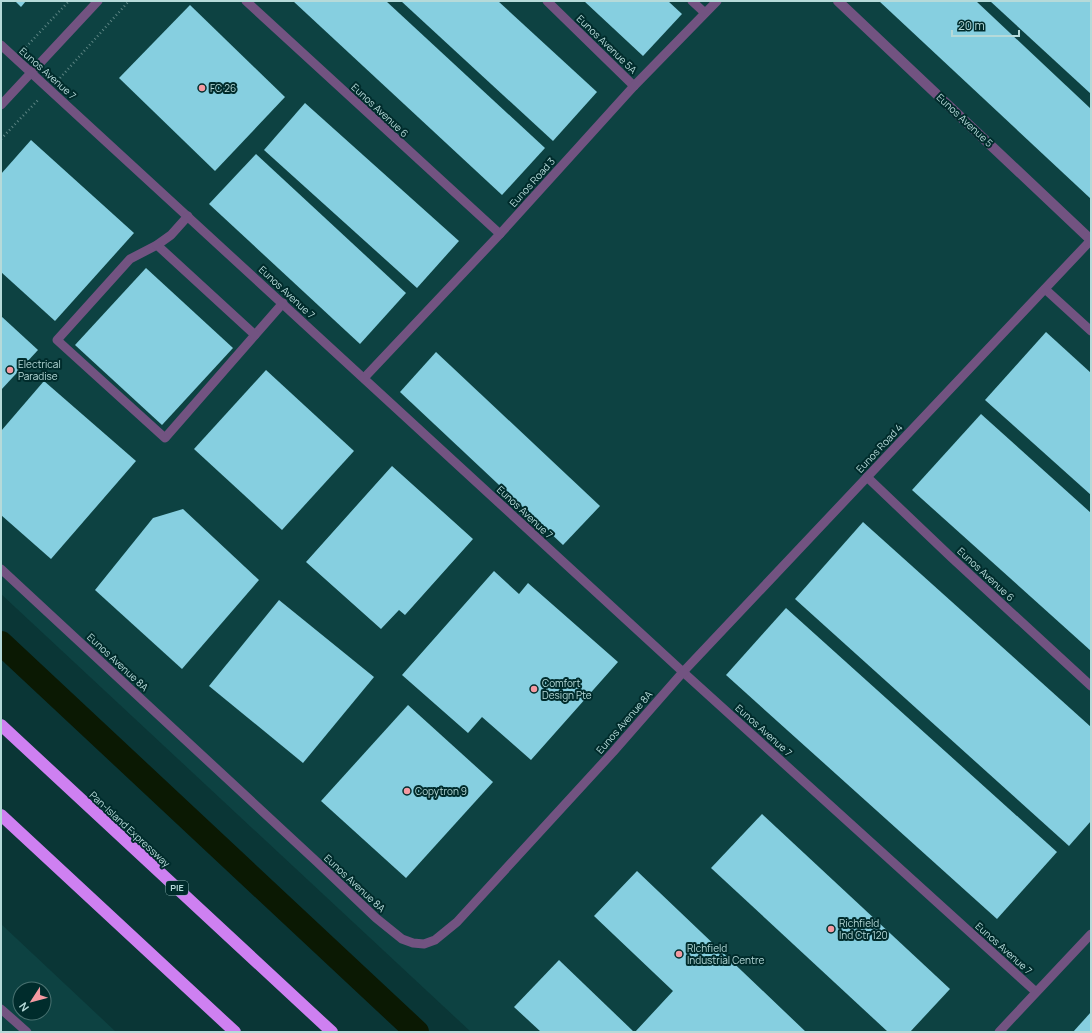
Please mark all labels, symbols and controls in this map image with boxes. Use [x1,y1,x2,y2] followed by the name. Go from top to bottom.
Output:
[574,12,641,77] street label: Eunos Avenue 5A
[952,12,1019,38] scale bar
[958,17,985,34] text: 20 m
[17,44,79,102] street label: Eunos Avenue 7
[348,80,412,140] street label: Eunos Avenue 6
[210,81,236,95] place label: FC 26
[197,83,207,93] marker: FC 26
[934,90,997,150] street label: Eunos Avenue 5
[506,154,558,210] street label: Eunos Road 3
[256,262,318,322] street label: Eunos Avenue 7
[18,357,61,383] place label: Electrical Paradise
[5,365,15,375] marker: Electrical Paradise
[853,420,905,476] street label: Eunos Road 4
[494,482,556,542] street label: Eunos Avenue 7
[954,544,1018,604] street label: Eunos Avenue 6
[84,630,152,695] street label: Eunos Avenue 8A
[542,676,592,702] place label: Comfort Design Pte
[529,684,539,694] marker: Comfort Design Pte
[593,687,656,756] street label: Eunos Avenue 8A
[733,701,795,759] street label: Eunos Avenue 7
[415,784,467,798] place label: Copytron 9
[402,786,412,796] marker: Copytron 9
[87,788,174,871] street label: Pan-Island Expressway
[321,851,389,916] street label: Eunos Avenue 8A
[166,881,188,895] road number: PIE
[839,916,888,942] place label: Richfield Ind Ctr 120
[973,919,1035,977] street label: Eunos Avenue 7
[826,924,836,934] marker: Richfield Ind Ctr 120
[687,941,764,967] place label: RIchfield Industrial Centre
[674,949,684,959] marker: RIchfield Industrial Centre
[12,981,52,1021] north arrow
[15,999,32,1015] text: N

